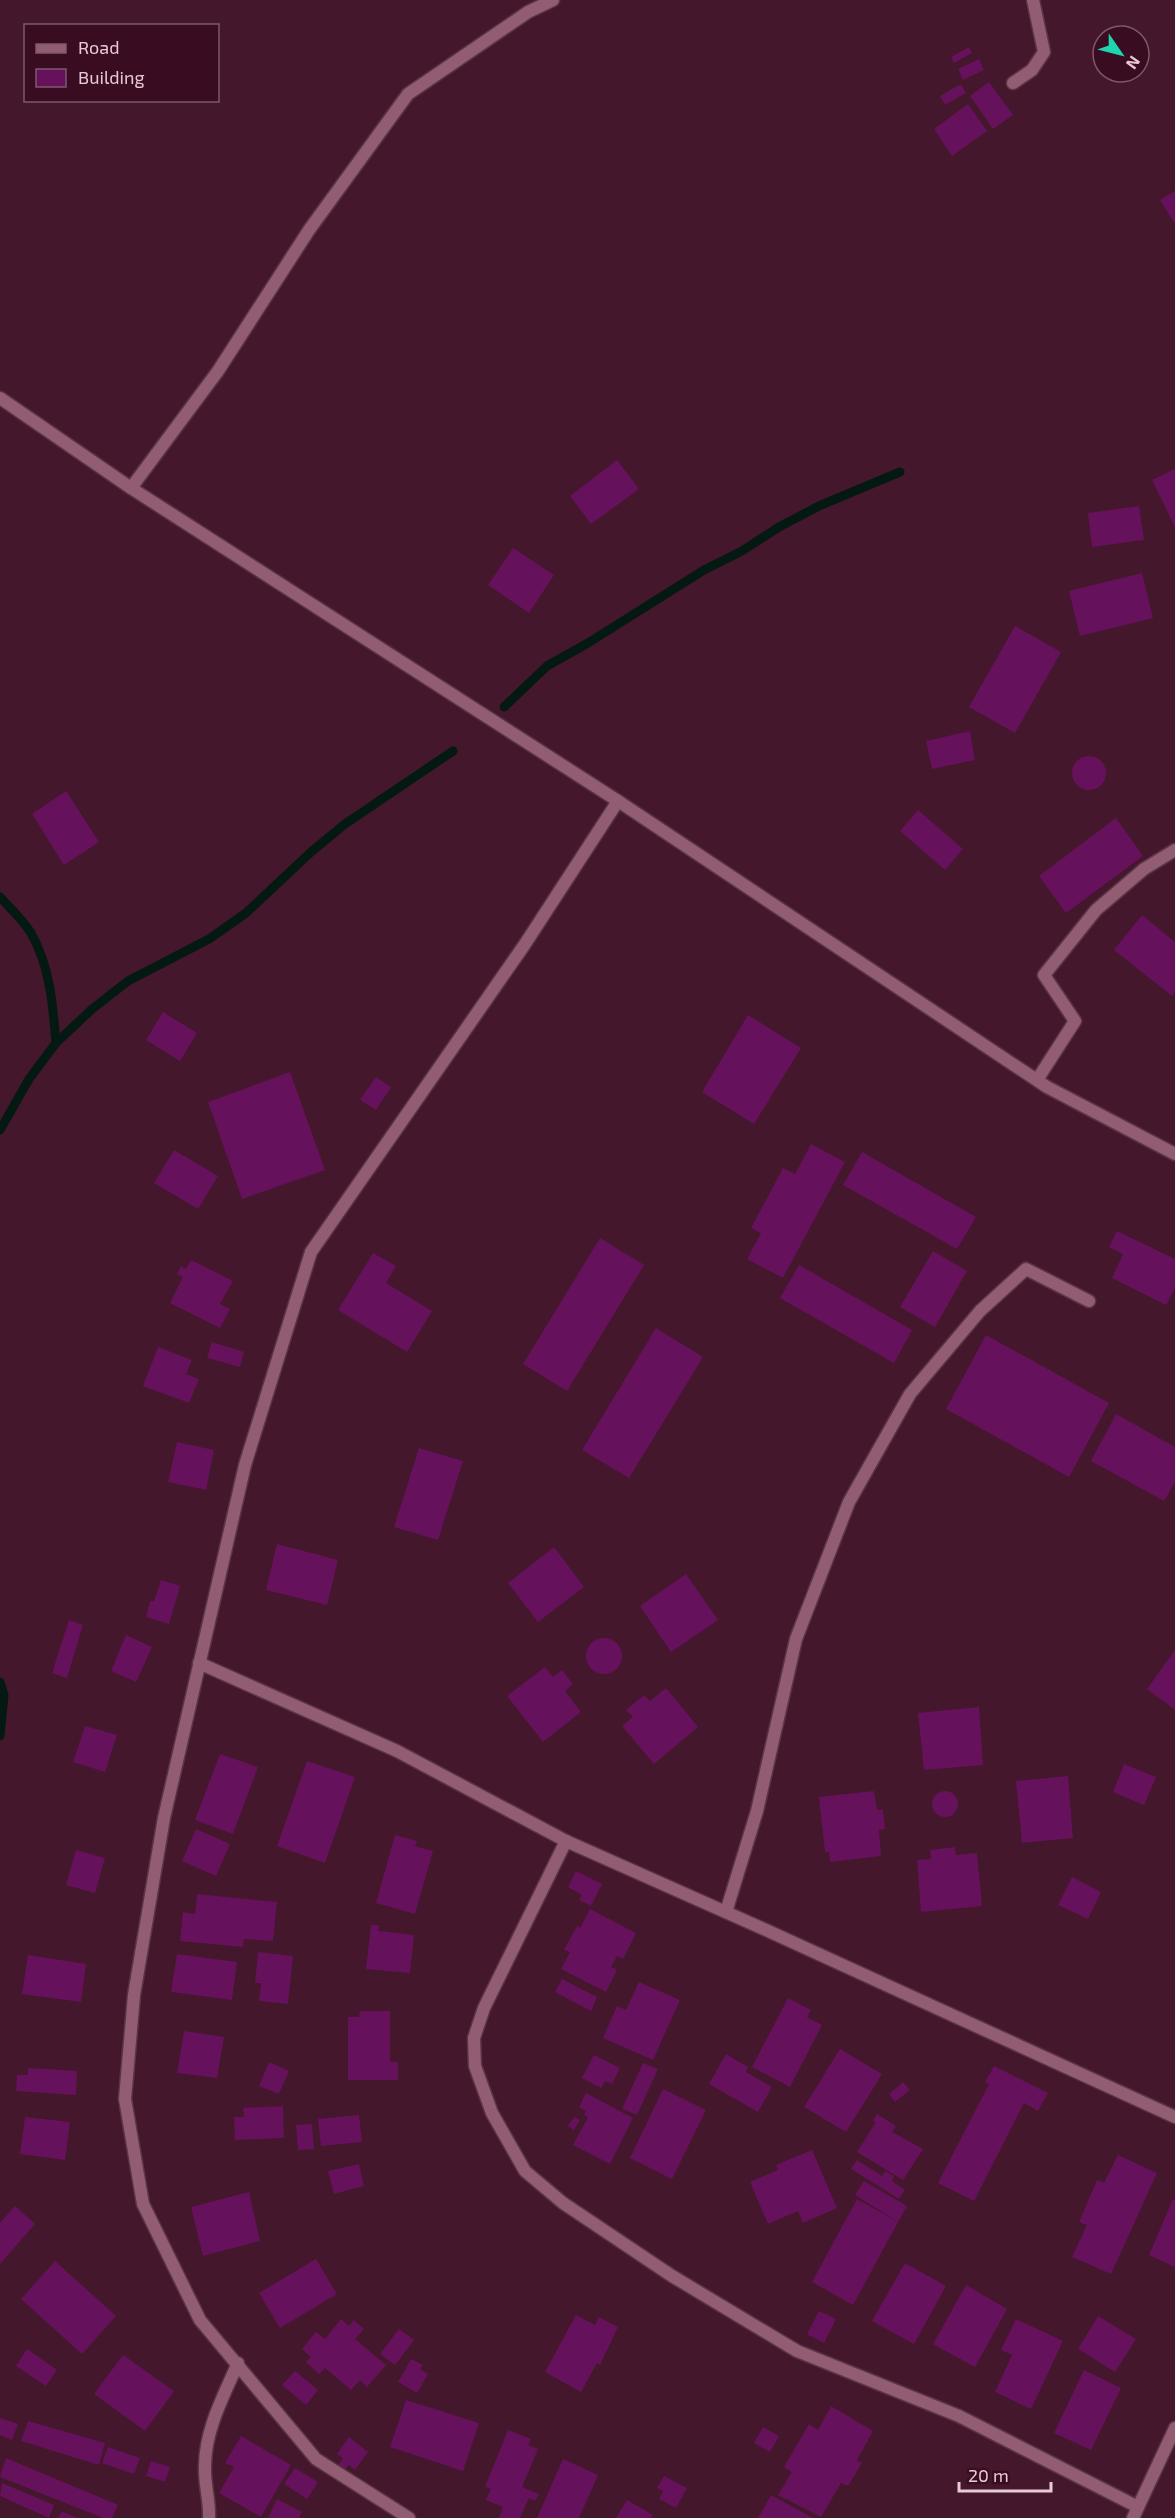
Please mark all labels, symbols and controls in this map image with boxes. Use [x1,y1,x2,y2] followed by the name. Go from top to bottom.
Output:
[24,24,219,102] legend
[1091,24,1151,84] north arrow
[78,36,119,58] text: Road
[1123,53,1145,73] text: N
[78,66,145,88] text: Building
[959,2455,1050,2493] scale bar
[968,2464,1009,2486] text: 20 m

